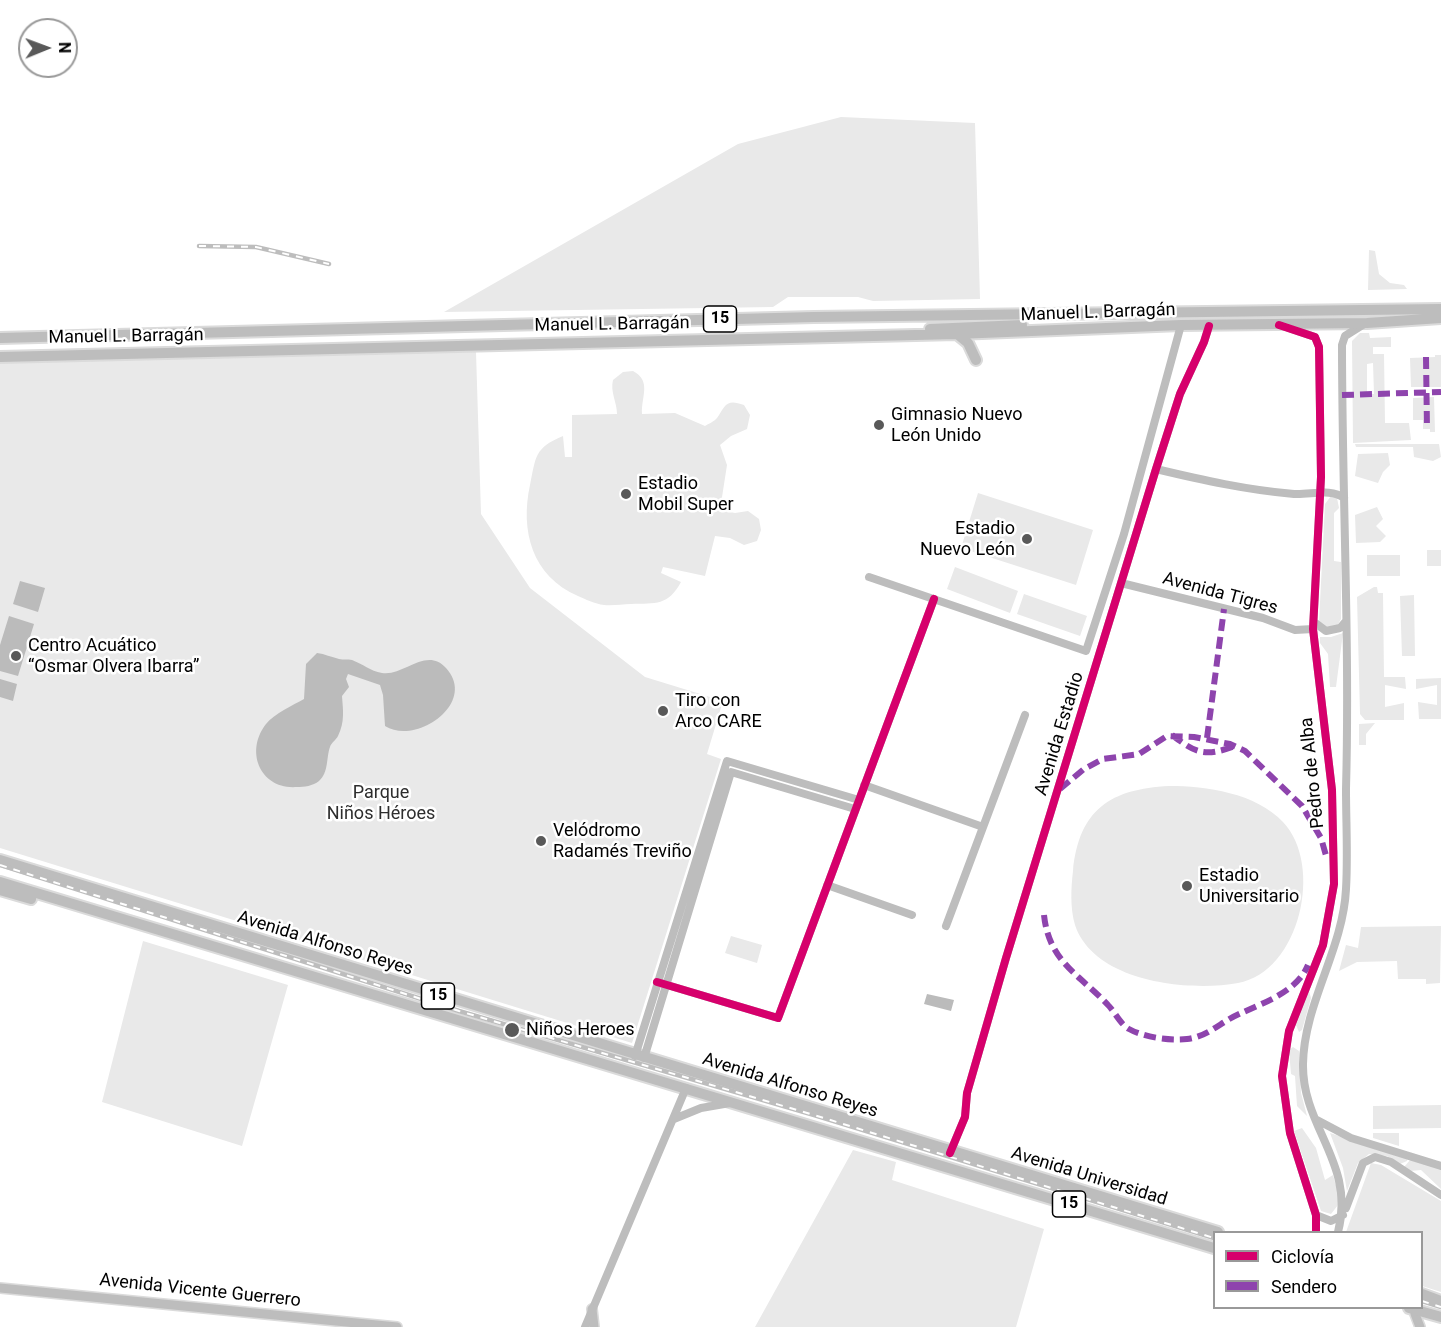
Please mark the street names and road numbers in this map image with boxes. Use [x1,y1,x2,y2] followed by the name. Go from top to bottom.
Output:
[1020,299,1176,327] street label: Manuel L. Barragán
[704,306,736,332] road number: 15
[534,313,690,337] street label: Manuel L. Barragán
[48,325,204,349] street label: Manuel L. Barragán
[1160,568,1280,620] street label: Avenida Tigres
[1031,670,1089,798] street label: Avenida Estadio
[1296,716,1330,830] street label: Pedro de Alba
[235,907,415,981] street label: Avenida Alfonso Reyes
[422,983,454,1009] road number: 15
[700,1049,880,1123] street label: Avenida Alfonso Reyes
[1008,1143,1170,1211] street label: Avenida Universidad
[1052,1191,1086,1217] road number: 15
[98,1270,302,1312] street label: Avenida Vicente Guerrero

